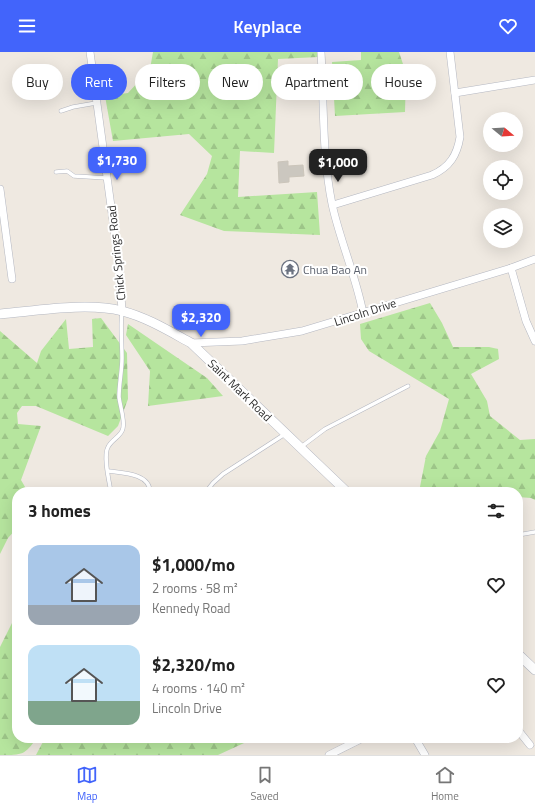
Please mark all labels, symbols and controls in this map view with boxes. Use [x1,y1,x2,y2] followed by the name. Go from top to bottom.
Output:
[233,13,302,40] text: Keyplace
[16,15,38,37] icon: menu
[497,15,519,37] icon: heart
[12,64,63,100] chip: Buy
[71,64,127,100] chip: Rent
[135,64,200,100] chip: Filters
[208,64,263,100] chip: New
[271,64,363,100] chip: Apartment
[371,64,436,100] chip: House
[483,112,523,152] north arrow
[483,112,523,248] map controls
[84,147,150,181] pin: $1,730
[305,149,371,183] pin: $1,000
[97,150,137,170] text: $1,730
[318,152,358,172] text: $1,000
[483,160,523,200] button: locate
[102,204,130,302] street label: Chick Springs Road
[483,208,523,248] button: layers
[280,259,300,279] temple icon: Chua Bao An
[303,260,367,279] place label: Chua Bao An
[331,293,399,331] street label: Lincoln Drive
[168,304,234,338] pin: $2,320
[181,307,221,327] text: $2,320
[204,354,276,426] street label: Saint Mark Road
[28,498,91,524] text: 3 homes
[485,500,507,522] icon: filters
[152,552,235,578] text: $1,000/mo
[60,561,108,609] icon: home
[485,574,507,596] icon: heart
[152,578,238,598] text: 2 rooms · 58 m²
[152,598,230,618] text: Kennedy Road
[152,652,235,678] text: $2,320/mo
[60,661,108,709] icon: home
[485,674,507,696] icon: heart
[152,678,245,698] text: 4 rooms · 140 m²
[152,698,222,718] text: Lincoln Drive
[76,764,98,804] tab: Map
[251,764,279,804] tab: Saved
[431,764,459,804] tab: Home

